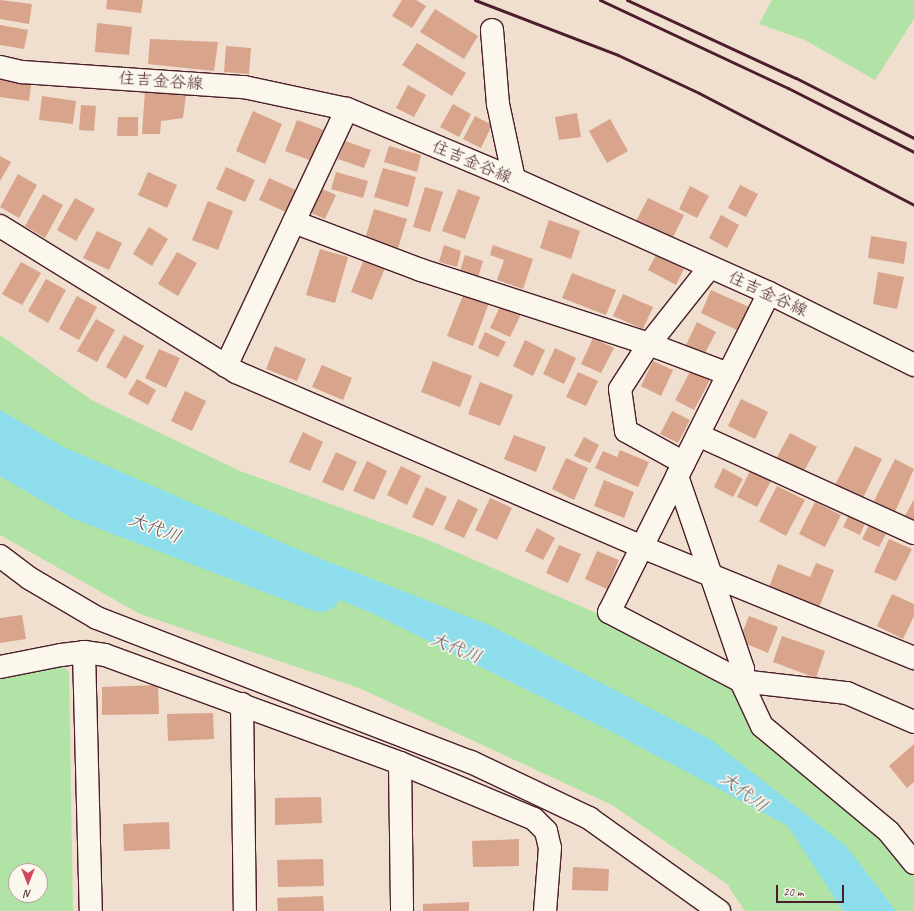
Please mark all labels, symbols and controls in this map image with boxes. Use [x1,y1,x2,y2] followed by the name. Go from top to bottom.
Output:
[118,68,204,94] street label: 住吉金谷線
[429,136,515,188] street label: 住吉金谷線
[725,267,811,321] street label: 住吉金谷線
[126,508,184,548] water label: 大代川
[427,628,485,668] water label: 大代川
[716,767,772,817] water label: 大代川
[8,863,48,903] north arrow
[778,877,846,903] scale bar
[783,884,803,900] text: 20 m
[25,887,31,901] text: N

